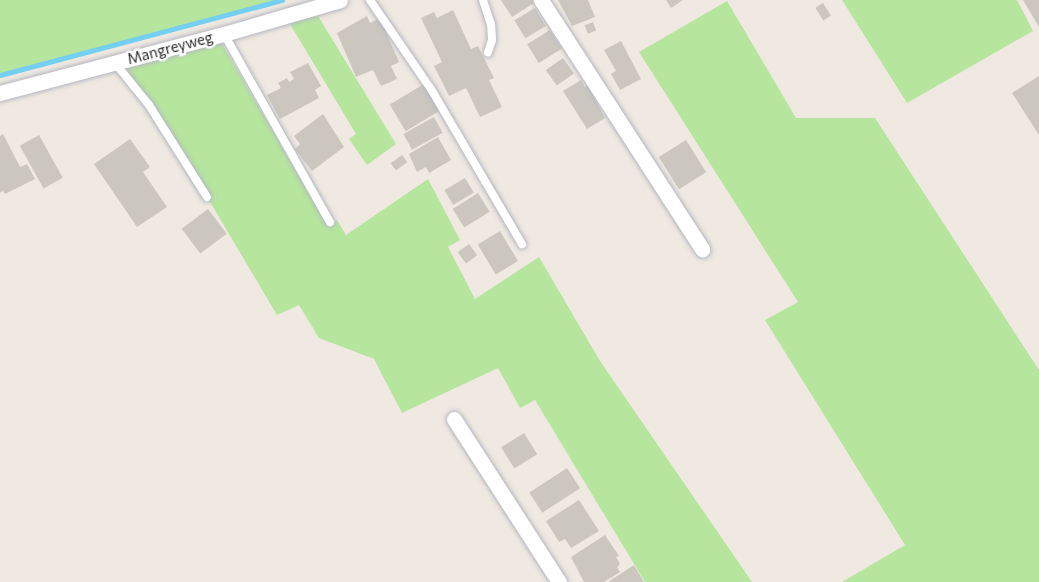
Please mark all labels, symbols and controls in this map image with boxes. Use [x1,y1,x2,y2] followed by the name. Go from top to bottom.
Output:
[125,28,215,68] street label: Mangreyweg

